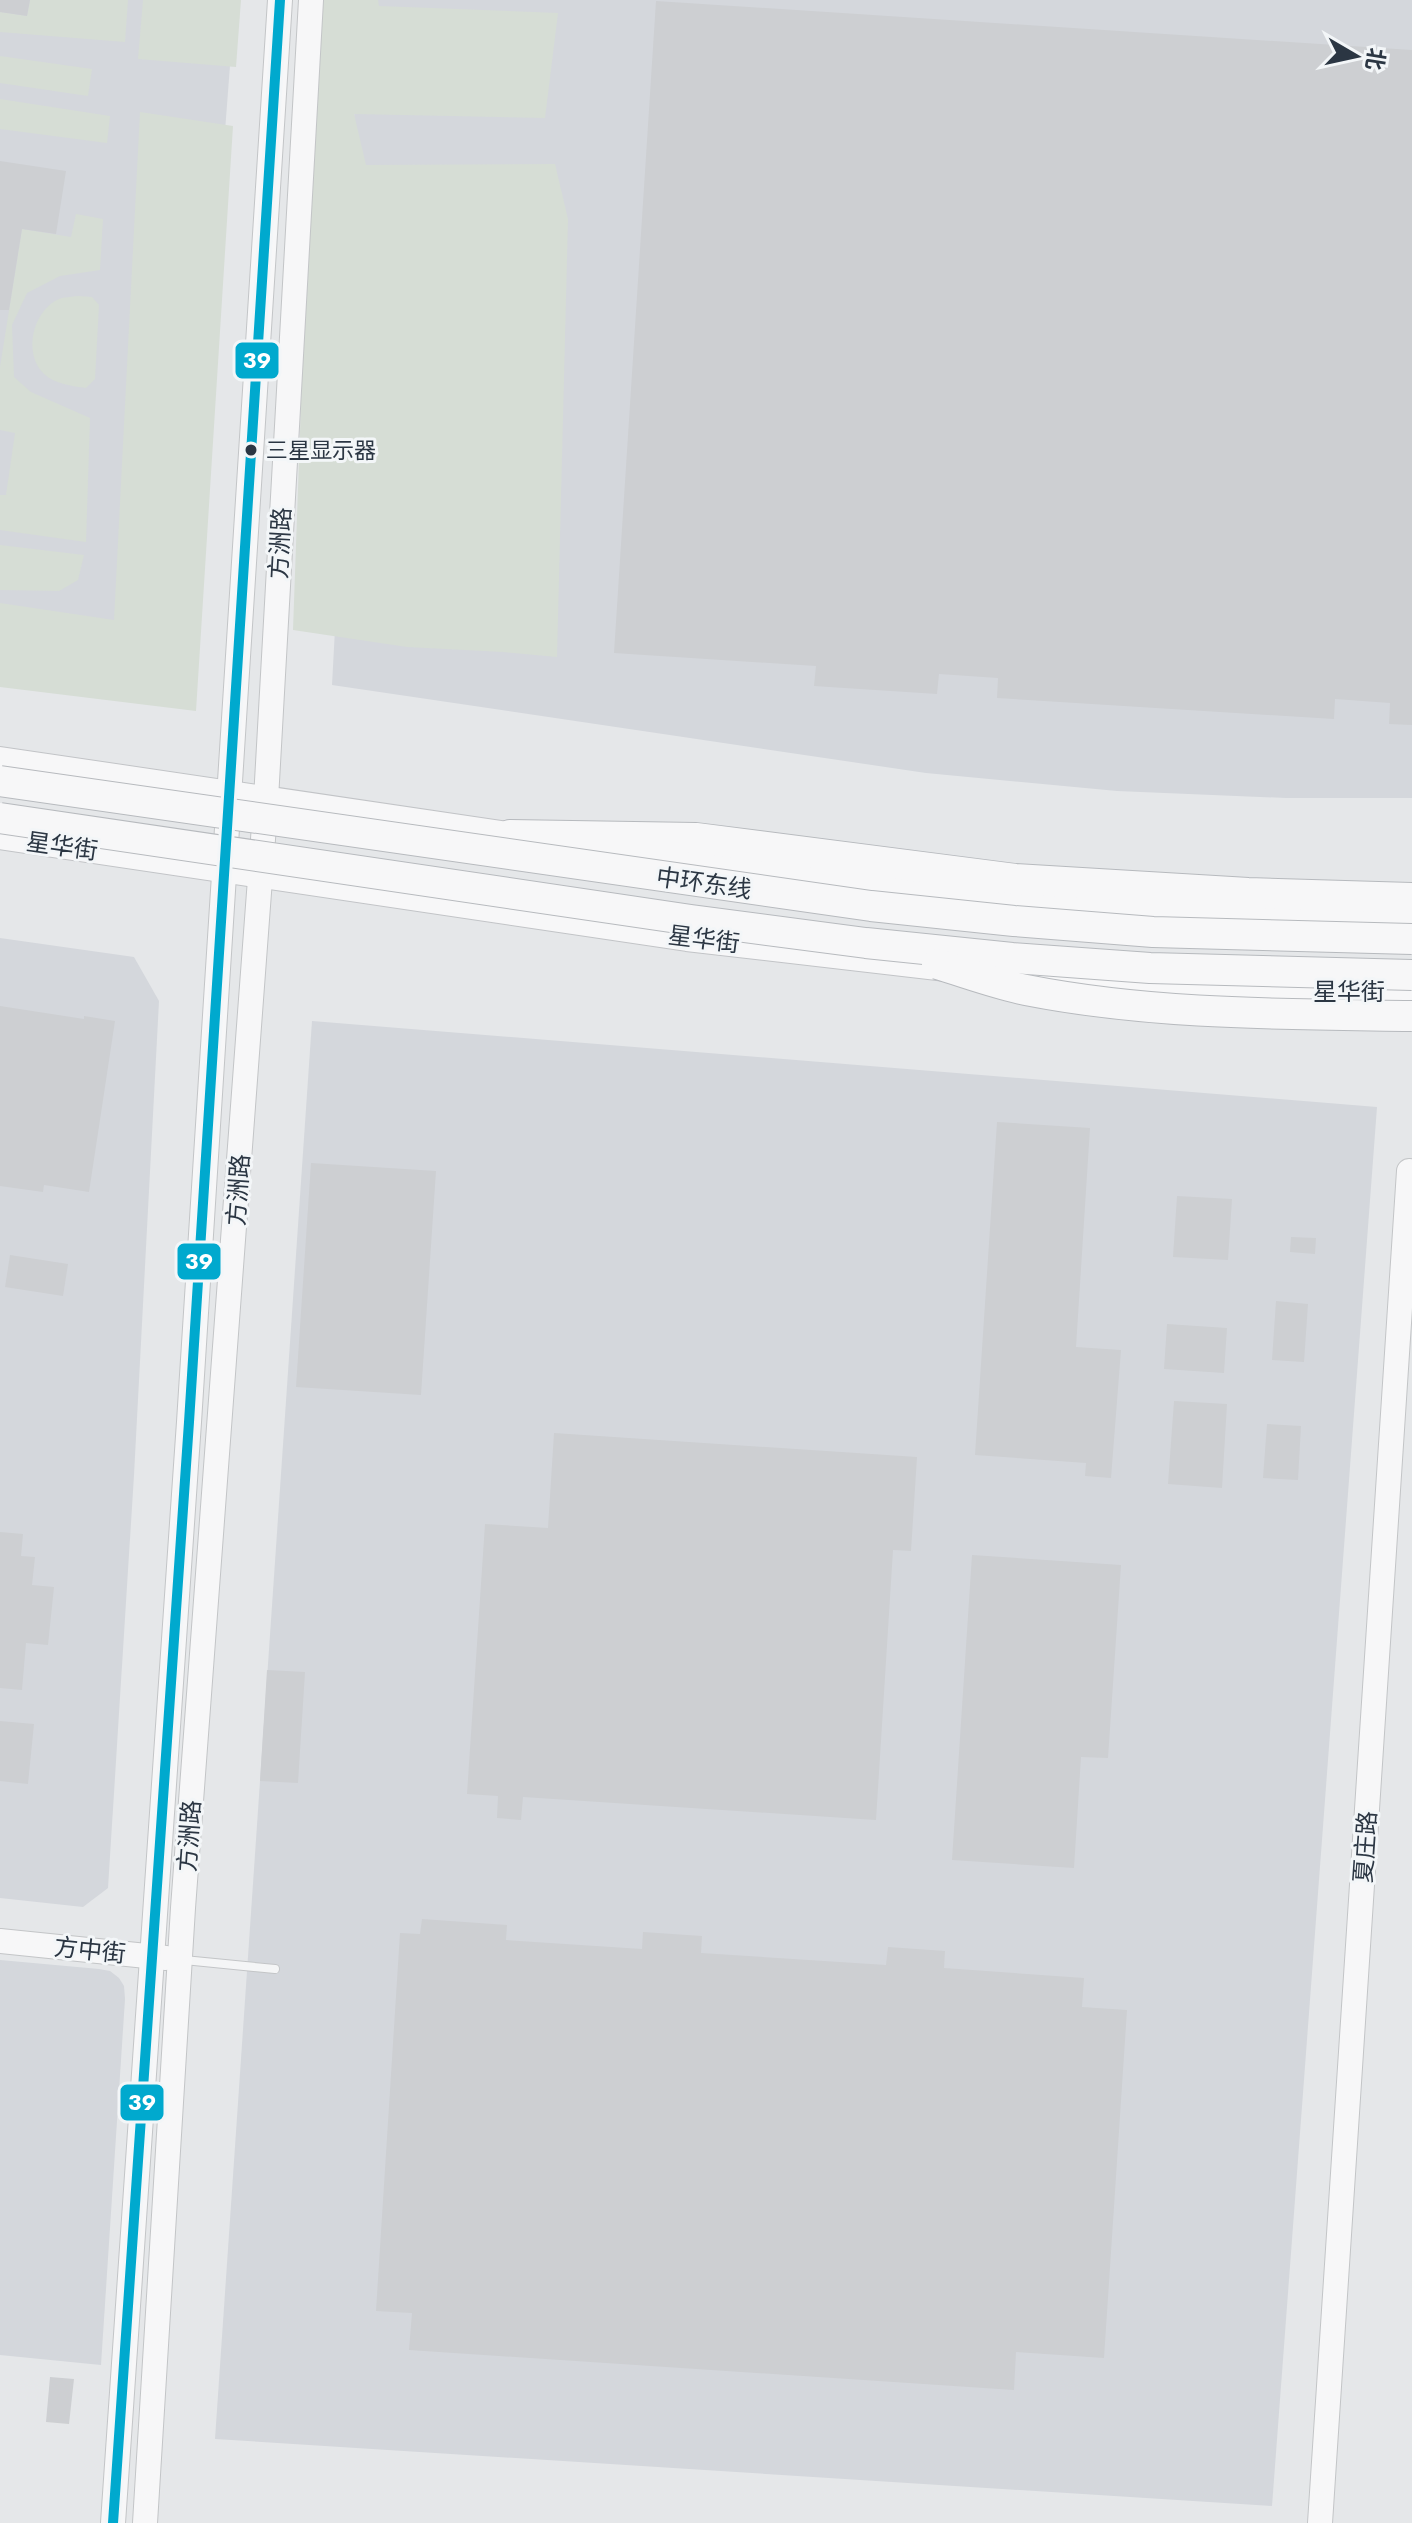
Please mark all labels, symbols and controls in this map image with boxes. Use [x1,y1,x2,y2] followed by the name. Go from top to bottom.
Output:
[1316,16,1396,96] north arrow
[1358,46,1393,73] text: 北
[234,341,280,380] line badge: 39
[243,344,271,376] text: 39
[266,434,376,466] place label: 三星显示器
[243,442,259,458] marker: 三星显示器
[261,506,299,580] street label: 方洲路
[24,824,100,868] street label: 星华街
[654,859,754,907] street label: 中环东线
[666,917,742,961] street label: 星华街
[1313,974,1385,1009] street label: 星华街
[218,1153,258,1227] street label: 方洲路
[176,1242,222,1281] line badge: 39
[185,1245,213,1277] text: 39
[169,1799,209,1873] street label: 方洲路
[1345,1810,1385,1884] street label: 夏庄路
[52,1929,128,1971] street label: 方中街
[119,2083,165,2122] line badge: 39
[128,2086,156,2118] text: 39

